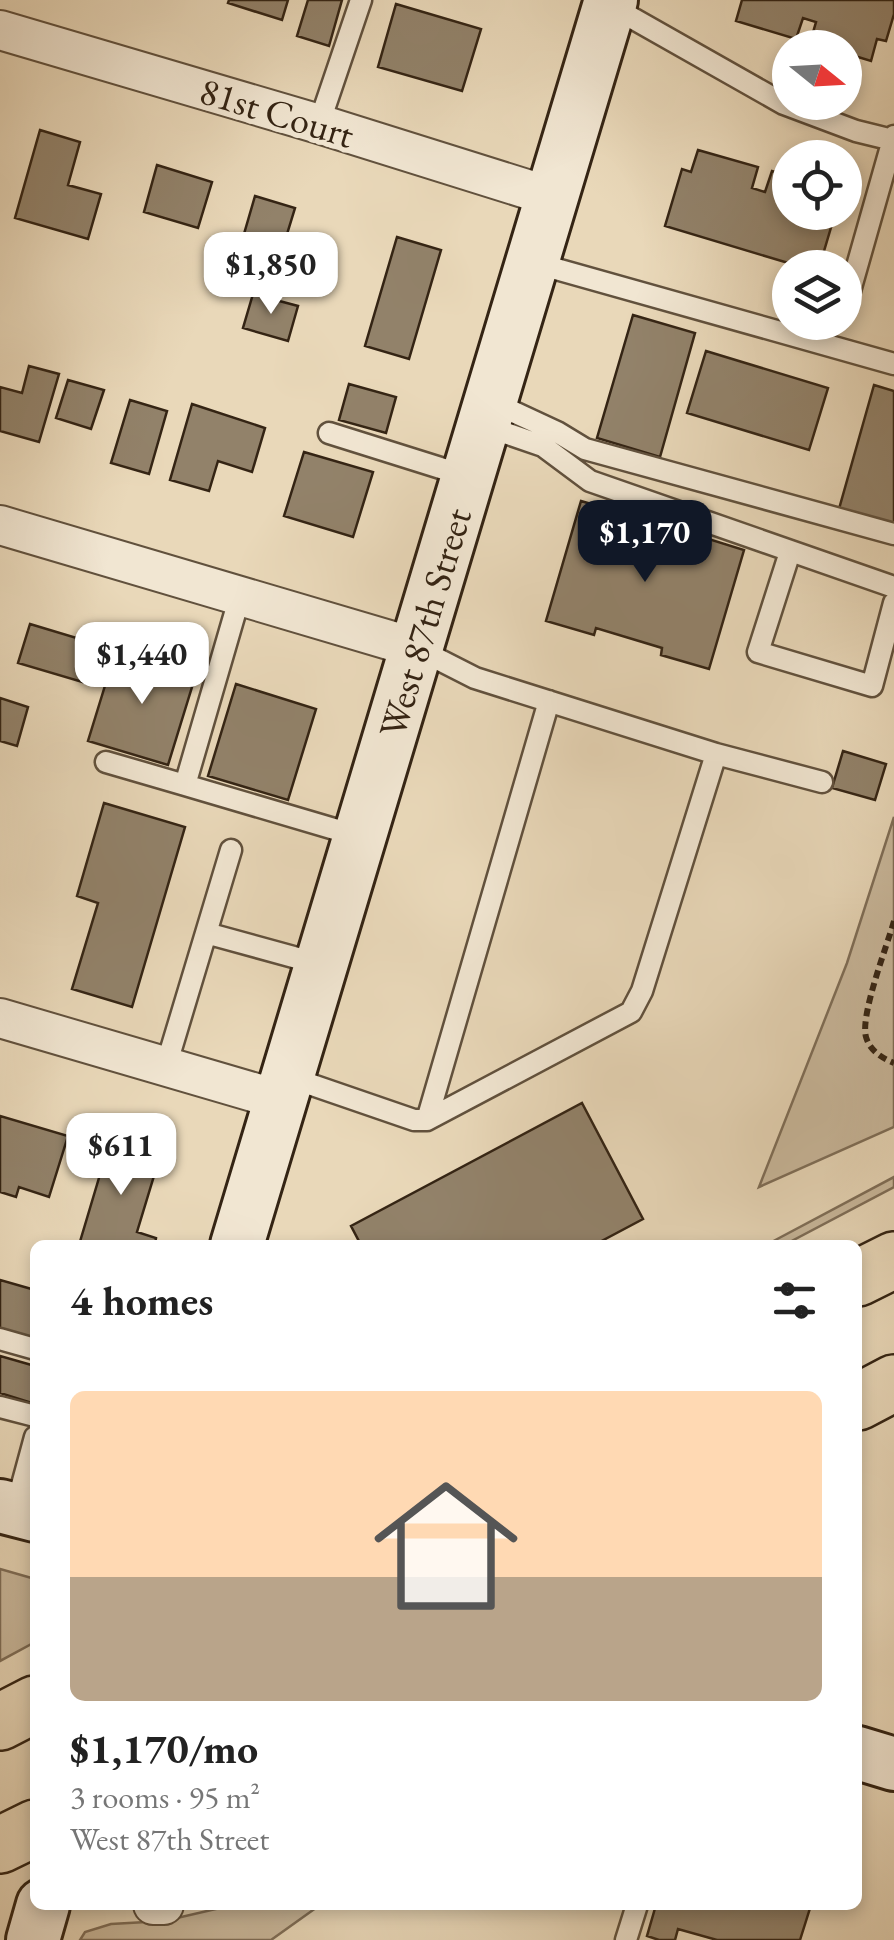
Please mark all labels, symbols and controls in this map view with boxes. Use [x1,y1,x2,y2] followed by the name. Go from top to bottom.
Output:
[772,30,862,120] north arrow
[772,30,862,340] map controls
[194,65,360,159] street label: 81st Court
[772,140,862,230] button: locate
[190,232,352,317] pin: $1,850
[226,243,316,285] text: $1,850
[772,250,862,340] button: layers
[564,500,726,585] pin: $1,170
[366,502,482,743] street label: West 87th Street
[600,511,690,553] text: $1,170
[61,622,223,707] pin: $1,440
[97,633,187,675] text: $1,440
[62,1113,180,1198] pin: $611
[88,1124,154,1166] text: $611
[70,1273,213,1328] text: 4 homes
[767,1273,822,1328] icon: filters
[356,1456,536,1636] icon: home
[70,1721,258,1776] text: $1,170/mo
[70,1776,260,1818] text: 3 rooms · 95 m²
[70,1818,269,1860] text: West 87th Street

